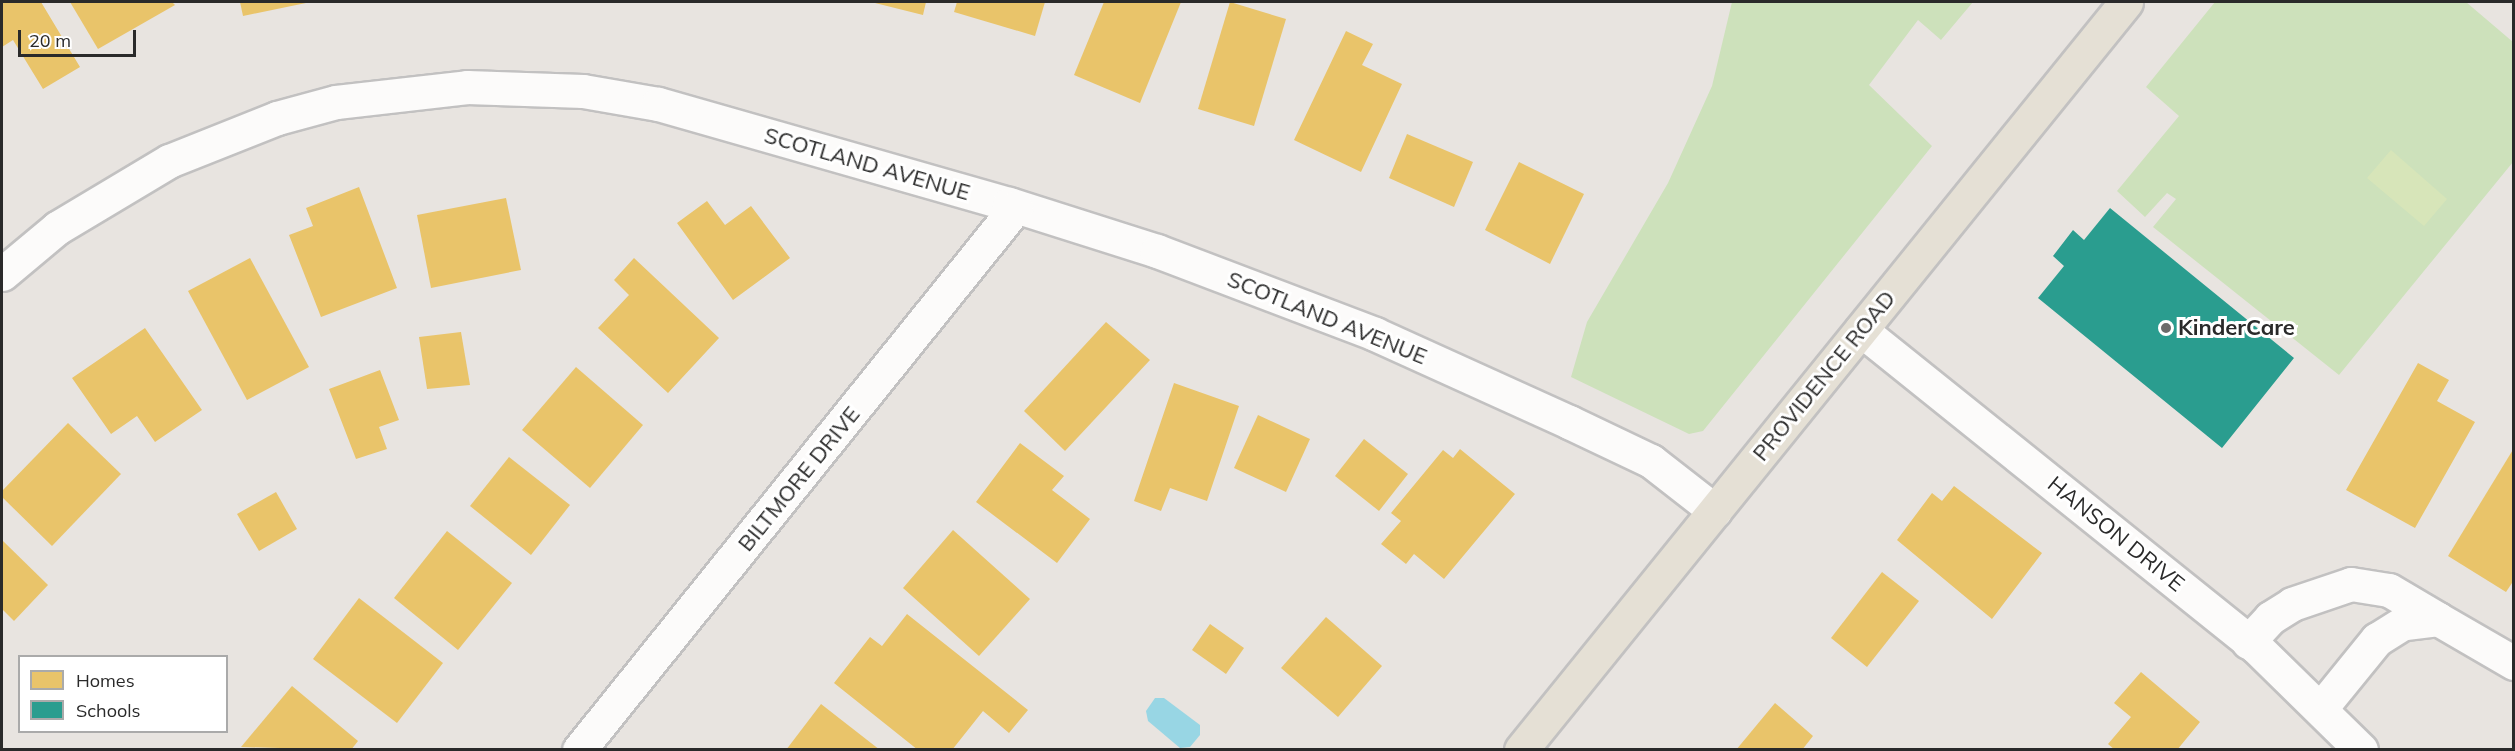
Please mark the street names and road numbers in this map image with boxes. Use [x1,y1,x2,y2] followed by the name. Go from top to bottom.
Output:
[761,122,973,206] street label: SCOTLAND AVENUE
[1223,266,1431,370] street label: SCOTLAND AVENUE
[1747,286,1901,466] street label: PROVIDENCE ROAD
[733,401,865,557] street label: BILTMORE DRIVE
[2042,471,2190,597] street label: HANSON DRIVE

